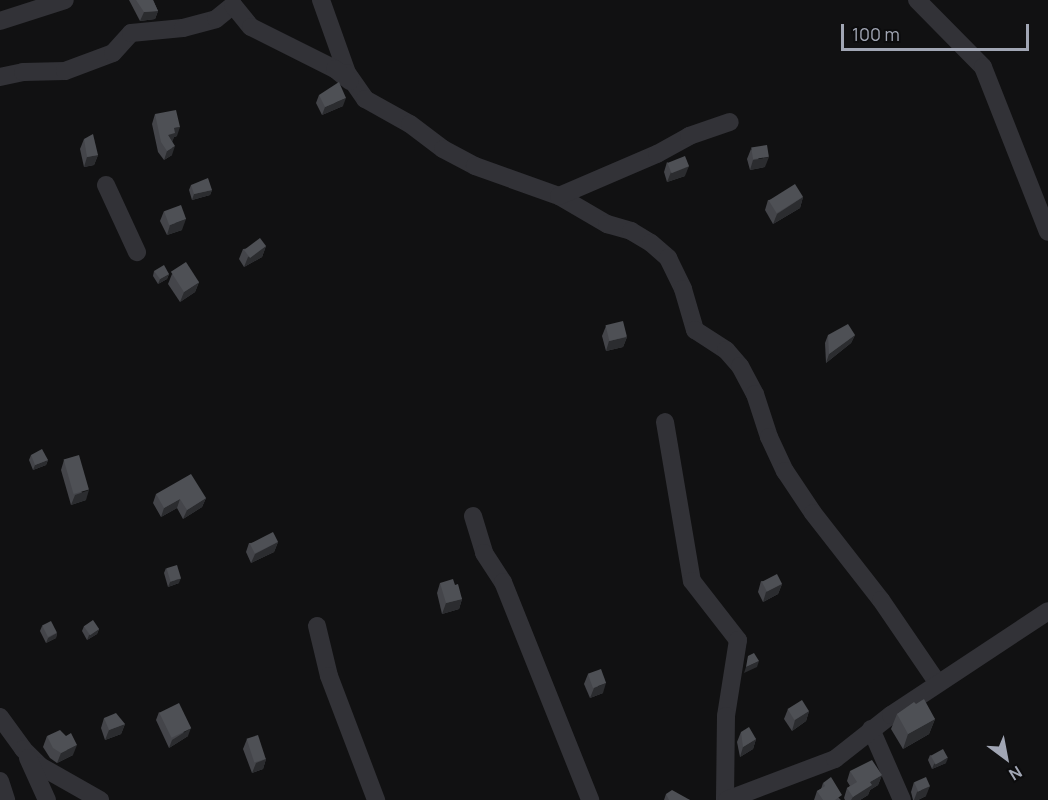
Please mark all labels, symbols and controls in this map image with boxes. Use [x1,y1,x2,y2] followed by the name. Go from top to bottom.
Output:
[844,12,1032,50] scale bar
[852,22,900,46] text: 100 m
[976,728,1036,788] north arrow
[1005,761,1026,786] text: N

